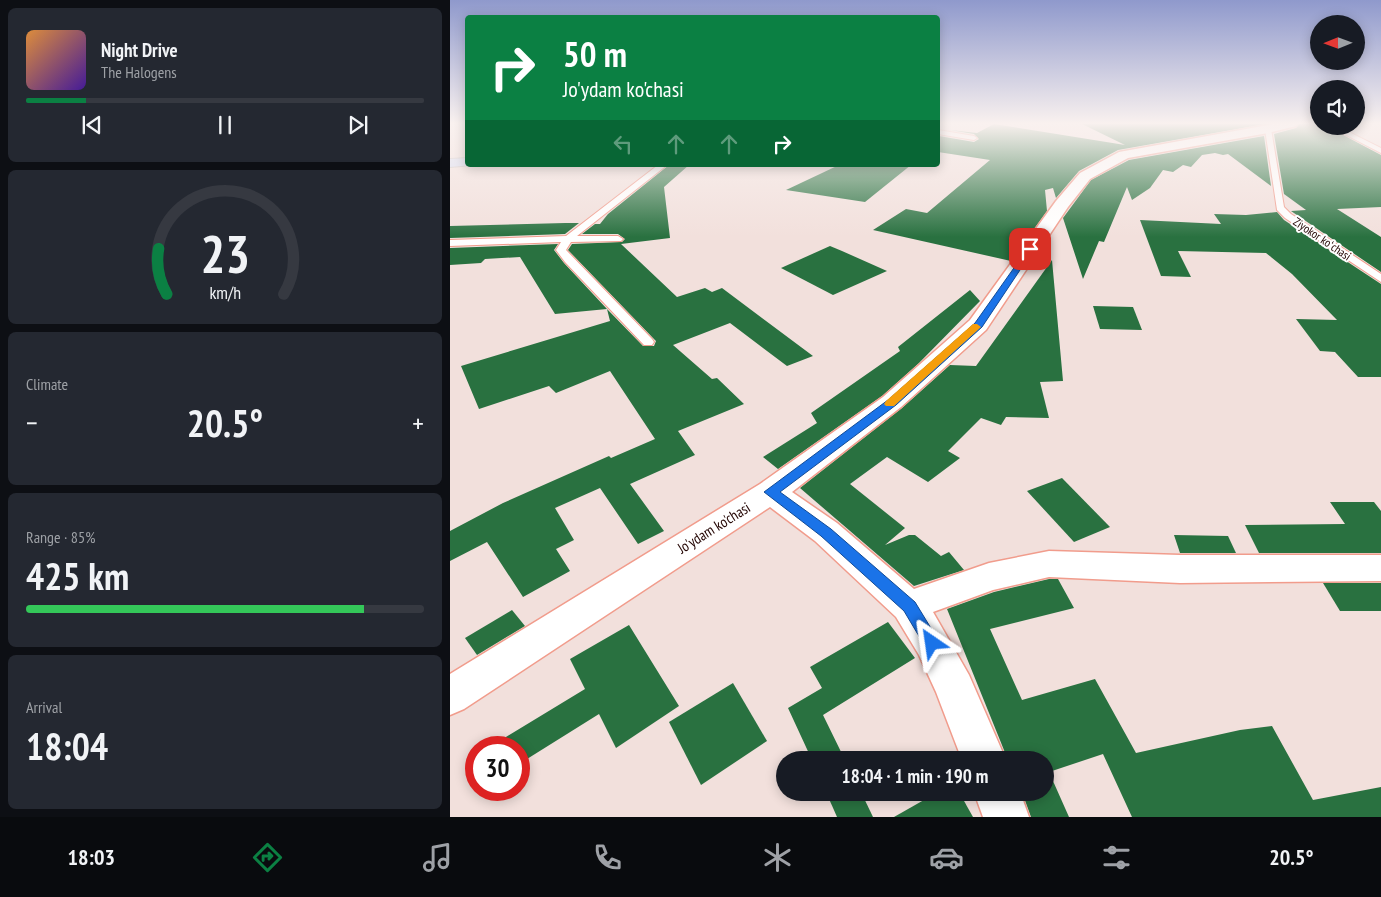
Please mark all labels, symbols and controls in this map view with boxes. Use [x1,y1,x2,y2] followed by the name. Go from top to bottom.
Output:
[1310,15,1365,70] north arrow
[1310,15,1365,135] map controls
[563,31,627,77] text: 50 m
[480,35,545,100] icon: right
[101,38,178,62] text: Night Drive
[101,62,177,82] text: The Halogens
[563,75,684,103] text: Jo'ydam ko'chasi
[1310,80,1365,135] button: sound
[78,111,106,139] icon: previous
[211,111,239,139] icon: pause
[344,111,372,139] icon: next
[609,130,637,158] icon: left
[662,130,690,158] icon: ahead
[715,130,743,158] icon: ahead
[768,130,796,158] icon: right
[1291,214,1354,263] street label: Ziyokor koʻchasi
[200,220,250,287] text: 23
[1009,228,1051,270] pin
[1016,235,1044,263] icon: arrive
[209,281,241,304] text: km/h
[26,374,68,394] text: Climate
[187,398,263,447] text: 20.5°
[26,404,38,441] text: −
[412,404,424,441] text: +
[673,498,754,558] street label: Jo'ydam ko'chasi
[26,527,95,547] text: Range · 85%
[26,551,129,600] text: 425 km
[905,616,957,668] position arrow
[26,697,62,717] text: Arrival
[26,721,108,770] text: 18:04
[465,736,530,801] speed limit sign: 30
[842,764,988,788] text: 18:04 · 1 min · 190 m
[250,840,285,875] icon: directions
[420,840,455,875] icon: music
[590,840,625,875] icon: phone
[760,840,795,875] icon: climate
[929,840,964,875] icon: car
[1099,840,1134,875] icon: filters
[67,843,115,871] text: 18:03
[1269,843,1314,871] text: 20.5°

